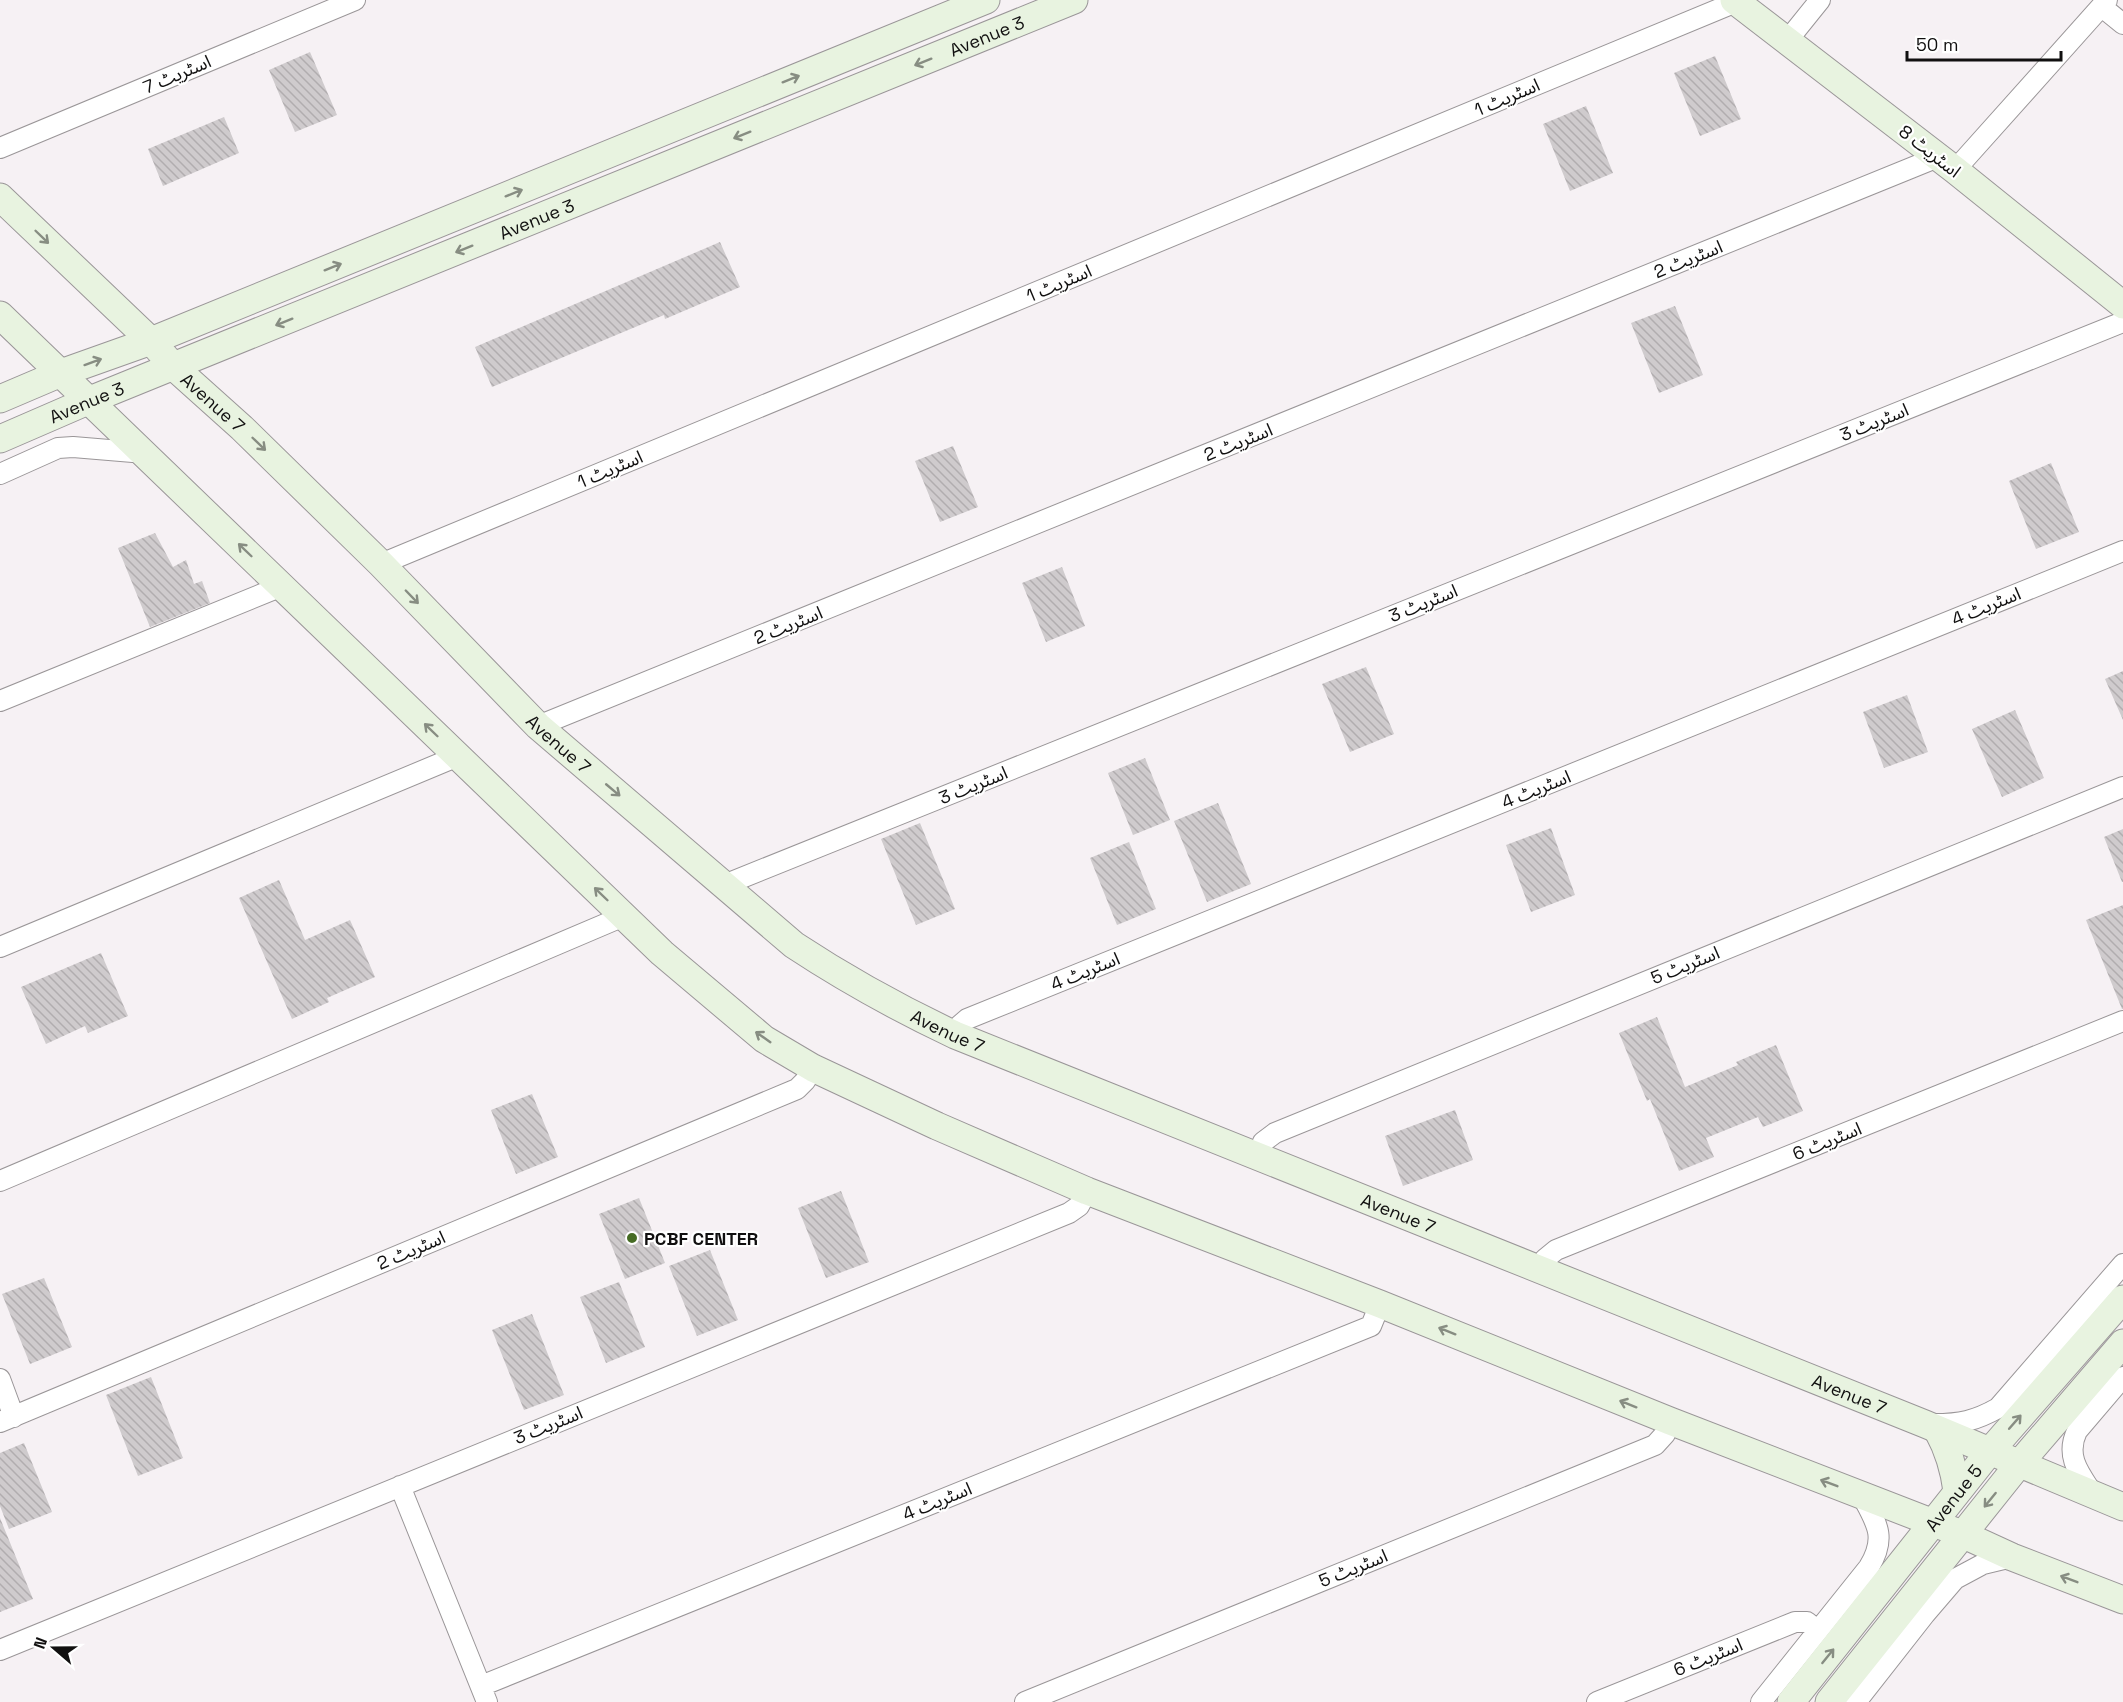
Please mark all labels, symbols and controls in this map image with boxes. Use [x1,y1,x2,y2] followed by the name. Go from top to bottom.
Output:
[946,10,1028,61] street label: Avenue 3
[1907,24,2062,62] scale bar
[1916,33,1958,56] text: 50 m
[140,49,214,99] street label: اسٹریٹ 7
[914,57,932,68] one-way arrow
[782,73,800,84] one-way arrow
[1471,73,1543,121] street label: اسٹریٹ 1
[1894,120,1966,182] street label: اسٹریٹ 8
[733,130,752,141] one-way arrow
[504,187,522,198] one-way arrow
[495,193,577,244] street label: Avenue 3
[35,230,50,245] one-way arrow
[1650,235,1726,283] street label: اسٹریٹ 2
[456,244,474,255] one-way arrow
[1023,259,1095,307] street label: اسٹریٹ 1
[323,260,342,271] one-way arrow
[275,317,293,328] one-way arrow
[83,355,102,366] one-way arrow
[176,367,250,437] street label: Avenue 7
[45,376,127,428] street label: Avenue 3
[1836,398,1912,446] street label: اسٹریٹ 3
[1200,418,1276,466] street label: اسٹریٹ 2
[251,437,266,452] one-way arrow
[574,445,646,493] street label: اسٹریٹ 1
[238,543,253,558] one-way arrow
[1385,579,1461,627] street label: اسٹریٹ 3
[1948,582,2024,630] street label: اسٹریٹ 4
[405,589,420,604] one-way arrow
[750,601,826,649] street label: اسٹریٹ 2
[521,709,596,778] street label: Avenue 7
[424,723,439,737] one-way arrow
[935,761,1011,809] street label: اسٹریٹ 3
[1498,765,1574,813] street label: اسٹریٹ 4
[605,783,620,797] one-way arrow
[594,887,609,902] one-way arrow
[1647,941,1723,989] street label: اسٹریٹ 5
[1047,947,1123,995] street label: اسٹریٹ 4
[907,1004,988,1057] street label: Avenue 7
[756,1031,772,1043] one-way arrow
[1789,1117,1865,1165] street label: اسٹریٹ 6
[1358,1188,1439,1238] street label: Avenue 7
[373,1225,449,1275] street label: اسٹریٹ 2
[644,1227,758,1250] place label: PCBF CENTER
[625,1231,639,1245] marker: PCBF CENTER
[1438,1325,1457,1336] one-way arrow
[1809,1368,1890,1419] street label: Avenue 7
[1619,1398,1638,1409] one-way arrow
[510,1401,586,1449] street label: اسٹریٹ 3
[2008,1415,2022,1430] one-way arrow
[1920,1459,1987,1536] street label: Avenue 5
[899,1477,975,1525] street label: اسٹریٹ 4
[1820,1477,1839,1488] one-way arrow
[1983,1492,1997,1507] one-way arrow
[1315,1544,1391,1592] street label: اسٹریٹ 5
[2060,1573,2078,1584] one-way arrow
[24,1618,84,1678] north arrow
[1670,1633,1746,1681] street label: اسٹریٹ 6
[29,1634,52,1652] text: N
[1821,1649,1834,1665] one-way arrow

